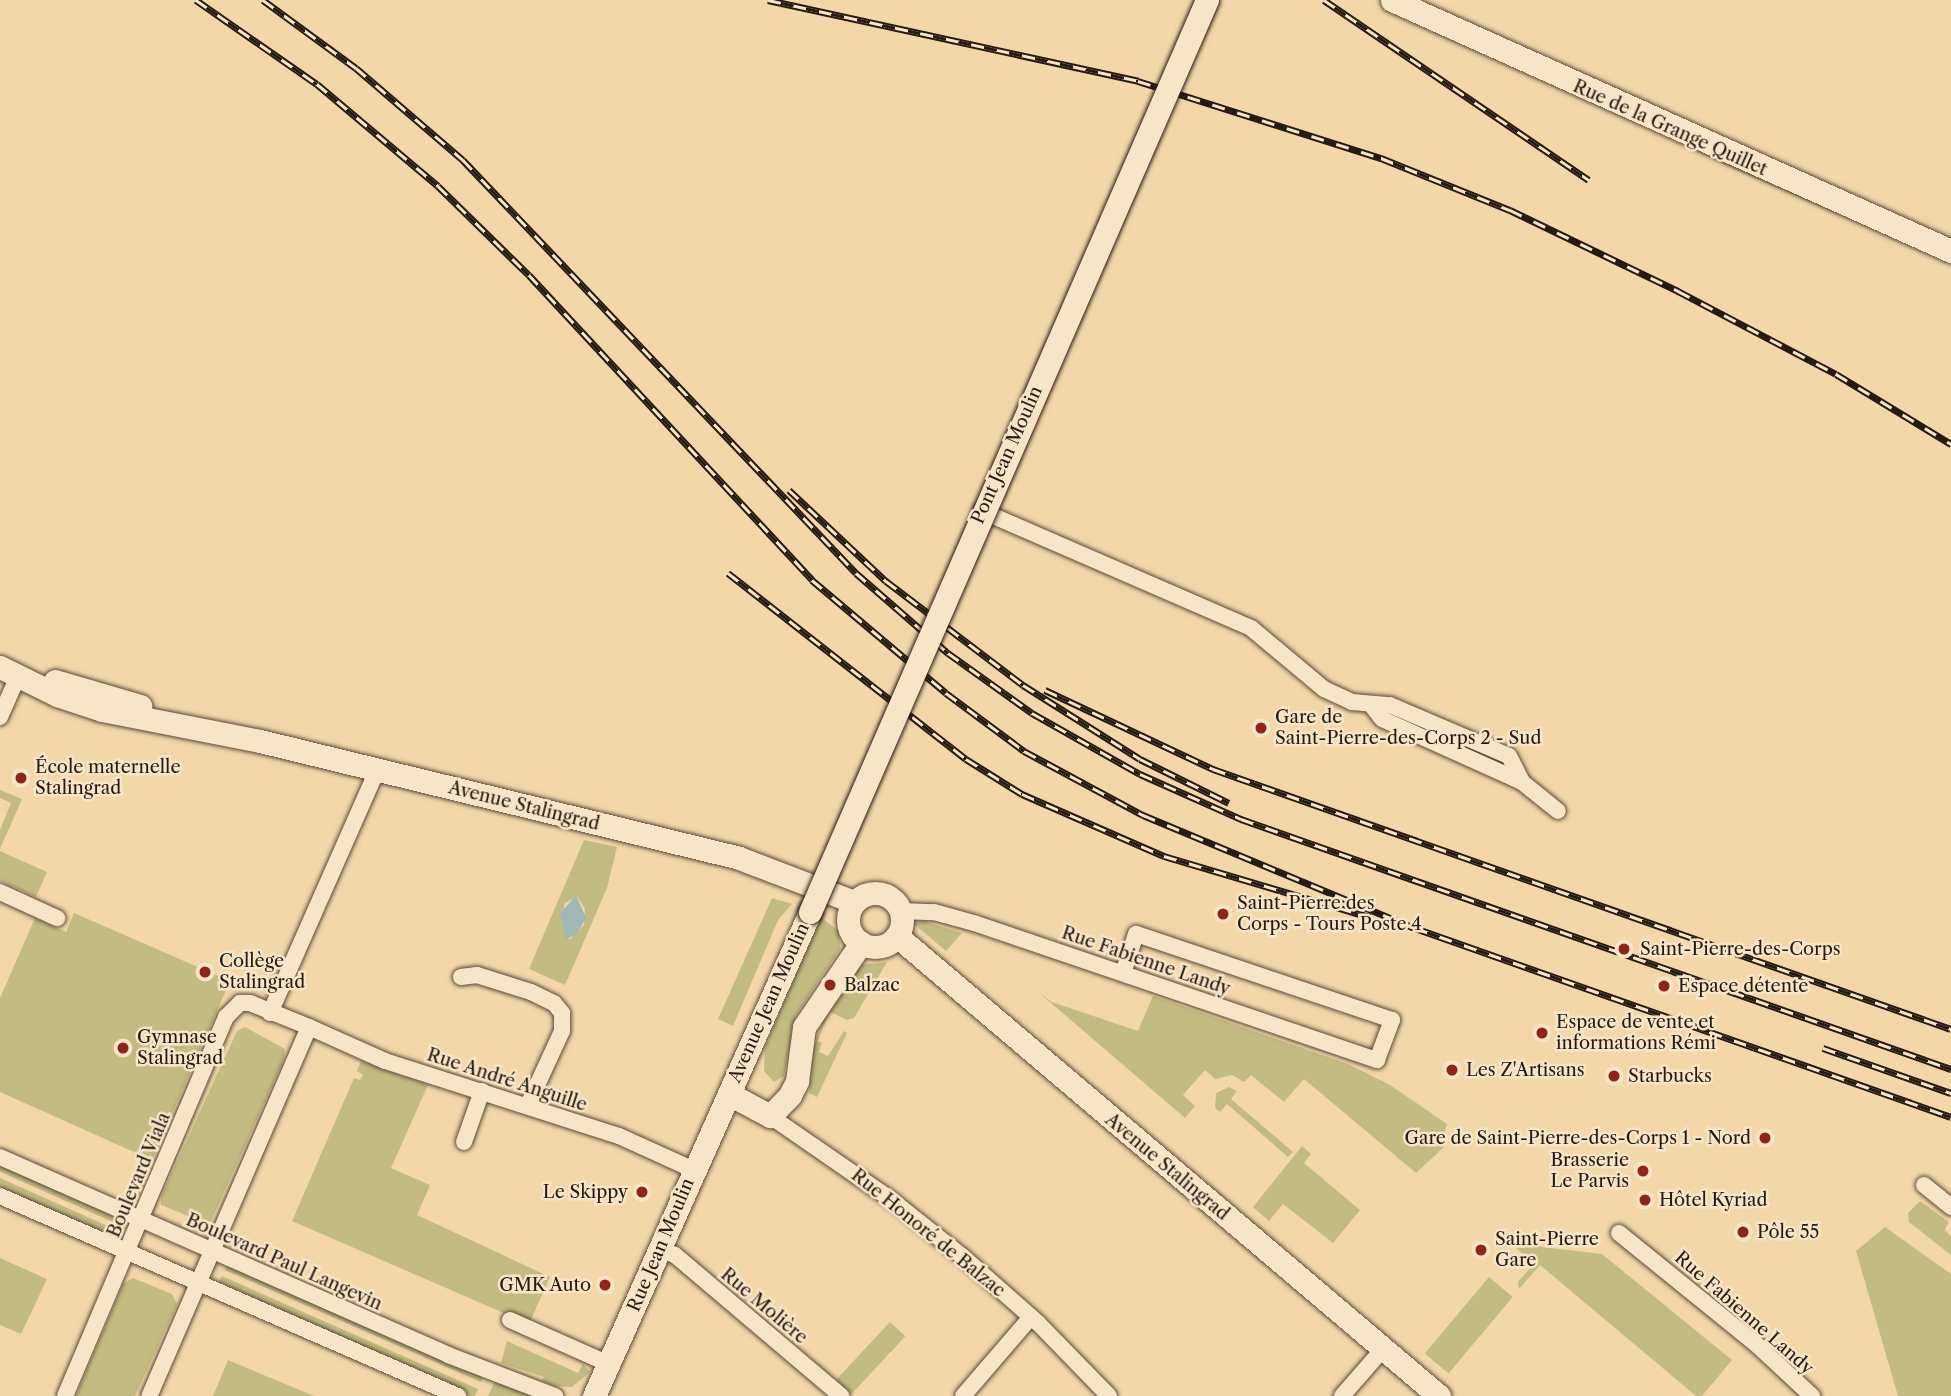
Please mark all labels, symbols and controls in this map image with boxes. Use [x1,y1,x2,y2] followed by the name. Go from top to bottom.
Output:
[1570,75,1770,181] street label: Rue de la Grange Quillet
[967,383,1047,527] street label: Pont Jean Moulin
[1275,707,1541,750] place label: Gare de Saint-Pierre-des-Corps 2 - Sud
[1253,720,1269,736] marker: Gare de Saint-Pierre-des-Corps 2 - Sud
[35,757,181,800] place label: École maternelle Stalingrad
[13,770,29,786] marker: École maternelle Stalingrad
[446,777,602,835] street label: Avenue Stalingrad
[1237,893,1422,936] place label: Saint-Pierre des Corps - Tours Poste 4
[1215,906,1231,922] marker: Saint-Pierre des Corps - Tours Poste 4
[724,920,814,1086] street label: Avenue Jean Moulin
[1059,922,1233,1000] street label: Rue Fabienne Landy
[1640,938,1841,960] place label: Saint-Pierre-des-Corps
[1614,939,1634,959] marker: Saint-Pierre-des-Corps
[219,951,305,993] place label: Collège Stalingrad
[197,964,213,980] marker: Collège Stalingrad
[844,974,900,996] place label: Balzac
[1678,975,1808,997] place label: Espace détente
[822,977,838,993] marker: Balzac
[1656,978,1672,994] marker: Espace détente
[1556,1012,1716,1054] place label: Espace de vente et informations Rémi
[1534,1025,1550,1041] marker: Espace de vente et informations Rémi
[137,1027,223,1070] place label: Gymnase Stalingrad
[115,1040,131,1056] marker: Gymnase Stalingrad
[424,1044,590,1116] street label: Rue André Anguille
[1466,1059,1585,1081] place label: Les Z'Artisans
[1444,1062,1460,1078] marker: Les Z'Artisans
[1628,1065,1712,1087] place label: Starbucks
[1606,1068,1622,1084] marker: Starbucks
[103,1109,175,1241] street label: Boulevard Viala
[1101,1109,1233,1225] street label: Avenue Stalingrad
[1404,1127,1751,1149] place label: Gare de Saint-Pierre-des-Corps 1 - Nord
[1757,1130,1773,1146] marker: Gare de Saint-Pierre-des-Corps 1 - Nord
[1551,1150,1629,1192] place label: Brasserie Le Parvis
[1635,1163,1651,1179] marker: Brasserie Le Parvis
[847,1164,1009,1302] street label: Rue Honoré de Balzac
[623,1175,699,1315] street label: Rue Jean Moulin
[543,1181,628,1203] place label: Le Skippy
[634,1184,650,1200] marker: Le Skippy
[1659,1189,1768,1211] place label: Hôtel Kyriad
[1637,1192,1653,1208] marker: Hôtel Kyriad
[183,1209,385,1315] street label: Boulevard Paul Langevin
[1757,1221,1819,1243] place label: Pôle 55
[1735,1224,1751,1240] marker: Pôle 55
[1495,1229,1599,1272] place label: Saint-Pierre Gare
[1473,1242,1489,1258] marker: Saint-Pierre Gare
[1670,1247,1818,1379] street label: Rue Fabienne Landy
[716,1264,812,1348] street label: Rue Molière
[498,1274,591,1296] place label: GMK Auto
[597,1277,613,1293] marker: GMK Auto

